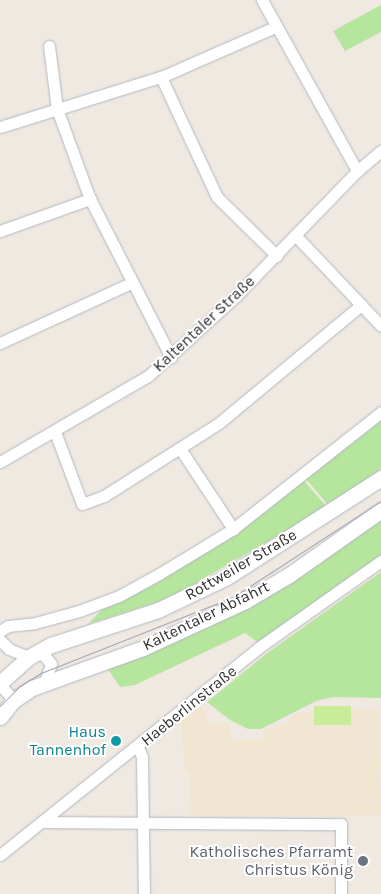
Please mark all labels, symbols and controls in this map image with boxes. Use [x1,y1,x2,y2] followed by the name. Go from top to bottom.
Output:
[149,272,259,376] street label: Kaltentaler Straße
[182,525,300,605] street label: Rottweiler Straße
[140,577,272,655] street label: Kaltentaler Abfahrt
[137,662,241,750] street label: Haeberlinstraße
[30,722,106,760] place label: Haus Tannenhof
[110,735,122,747] marker: Haus Tannenhof
[190,842,353,880] place label: Katholisches Pfarramt Christus König
[357,855,369,867] marker: Katholisches Pfarramt Christus König

